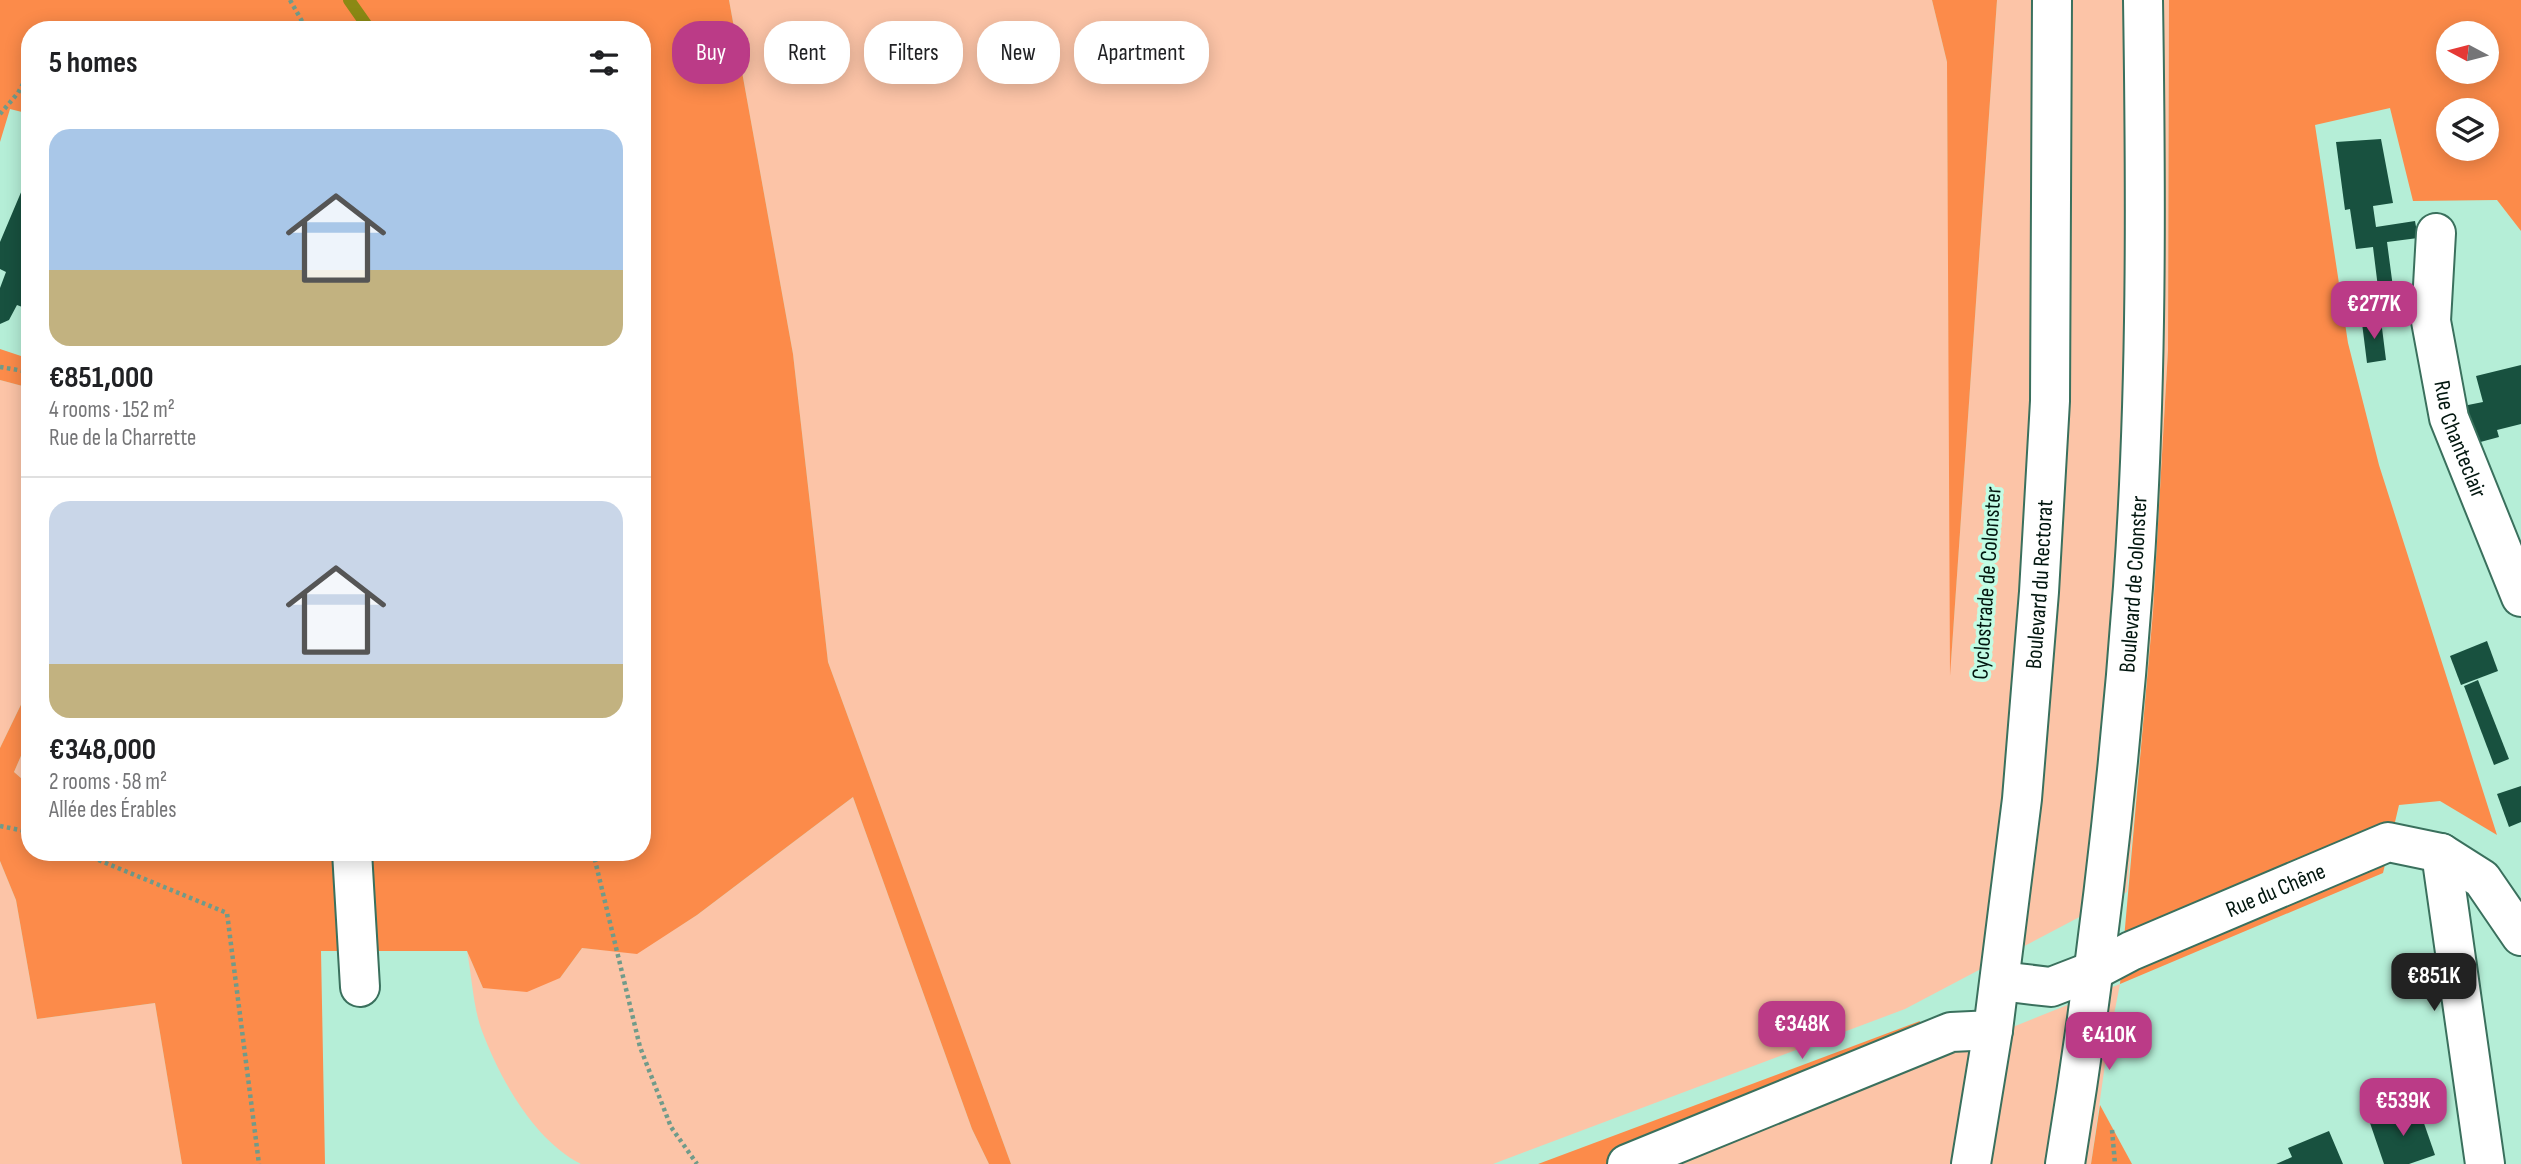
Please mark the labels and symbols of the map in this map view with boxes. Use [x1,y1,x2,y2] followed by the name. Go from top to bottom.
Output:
[2436,21,2499,84] north arrow
[2325,282,2423,341] pin: €277K
[2427,378,2493,502] street label: Rue Chanteclair
[1966,485,2008,680] street label: Cyclostrade de Colonster
[2113,495,2154,674] street label: Boulevard de Colonster
[2020,499,2059,670] street label: Boulevard du Rectorat
[2222,857,2330,924] street label: Rue du Chêne
[2385,954,2483,1013] pin: €851K
[1753,1002,1851,1061] pin: €348K
[2060,1012,2158,1072] pin: €410K
[2354,1078,2452,1138] pin: €539K

